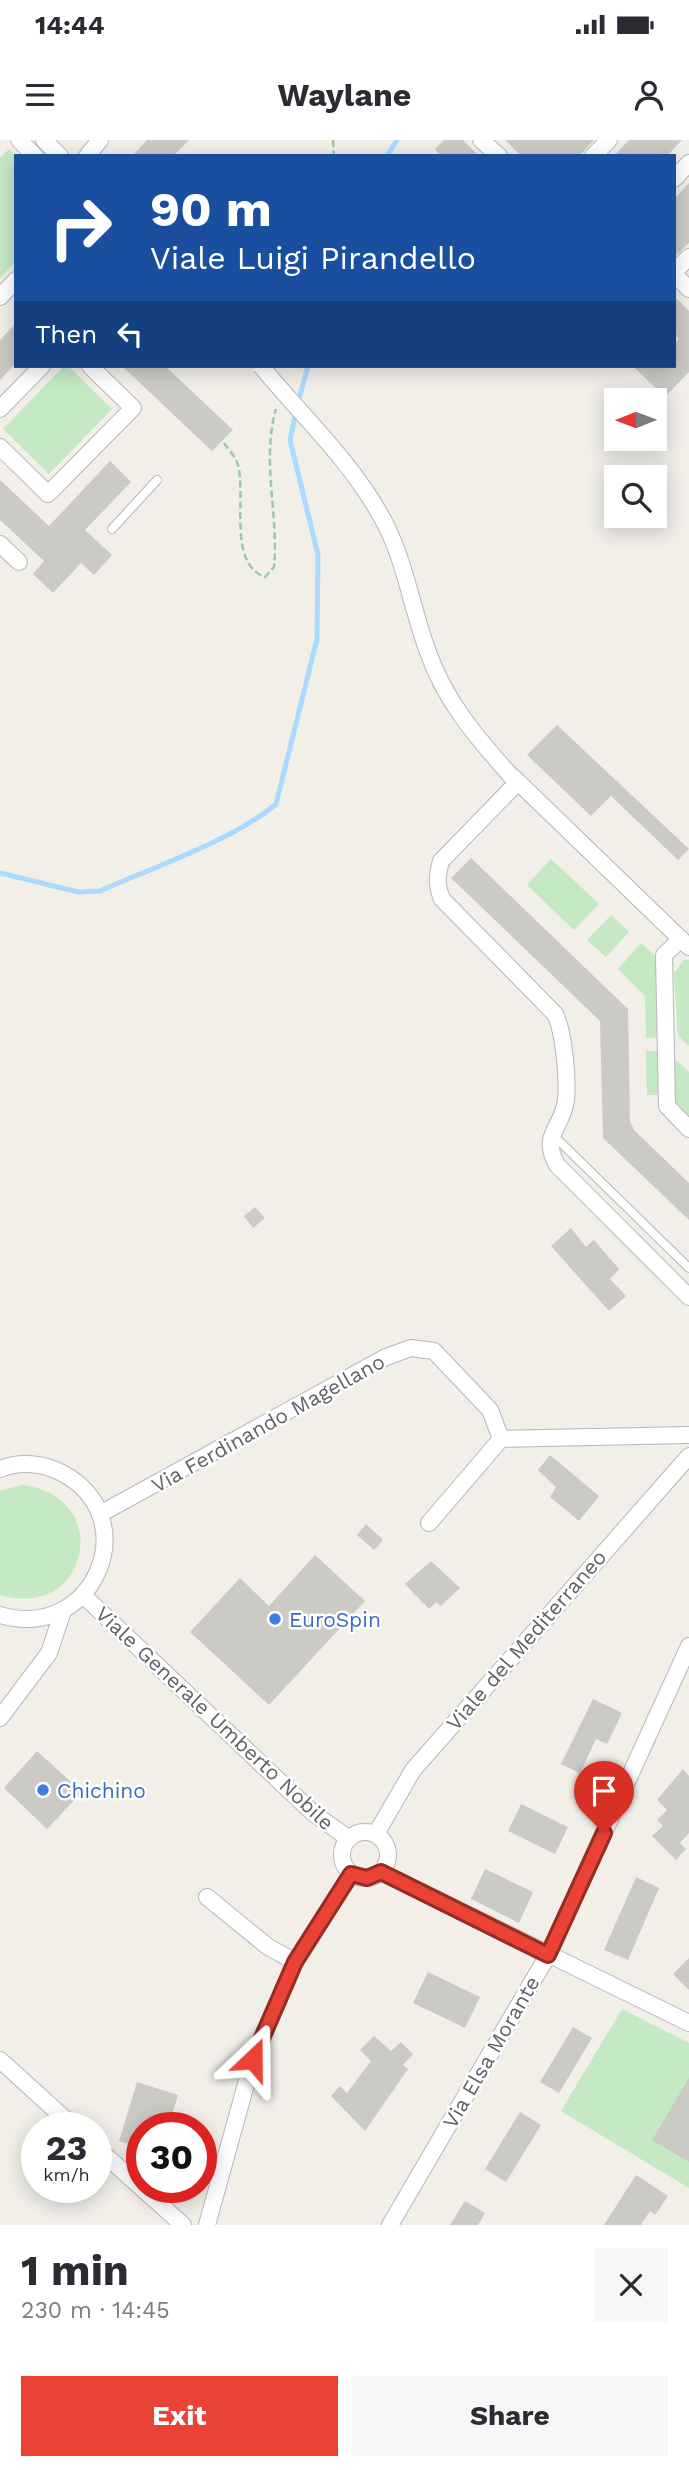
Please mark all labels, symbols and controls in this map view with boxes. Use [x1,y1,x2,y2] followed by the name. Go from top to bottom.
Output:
[35,10,104,40] text: 14:44
[21,76,59,114] icon: menu
[278,76,411,114] text: Waylane
[630,76,668,114] icon: person
[150,180,272,238] text: 90 m
[35,182,126,273] icon: right
[150,239,476,277] text: Viale Luigi Pirandello
[111,315,149,353] icon: left
[35,319,97,349] text: Then
[604,388,667,452] north arrow
[604,388,667,528] map controls
[604,465,667,528] button: search
[147,1348,389,1498] street label: Via Ferdinando Magellano
[441,1545,611,1735] street label: Viale del Mediterraneo
[91,1601,339,1835] street label: Viale Generale Umberto Nobile
[289,1607,381,1632] place label: EuroSpin
[267,1611,283,1627] marker: EuroSpin
[574,1761,634,1833] pin
[585,1772,623,1810] icon: arrive
[57,1778,146,1803] place label: Chichino
[35,1782,51,1798] marker: Chichino
[437,1971,545,2133] street label: Via Elsa Morante
[216,2022,290,2096] position arrow
[126,2112,217,2203] speed limit sign: 30
[46,2127,87,2169] text: 23
[43,2164,90,2185] text: km/h
[21,2246,129,2295] text: 1 min
[594,2248,668,2322] button: close
[21,2297,170,2324] text: 230 m · 14:45
[21,2376,338,2456] button: Exit
[352,2376,668,2456] button: Share

